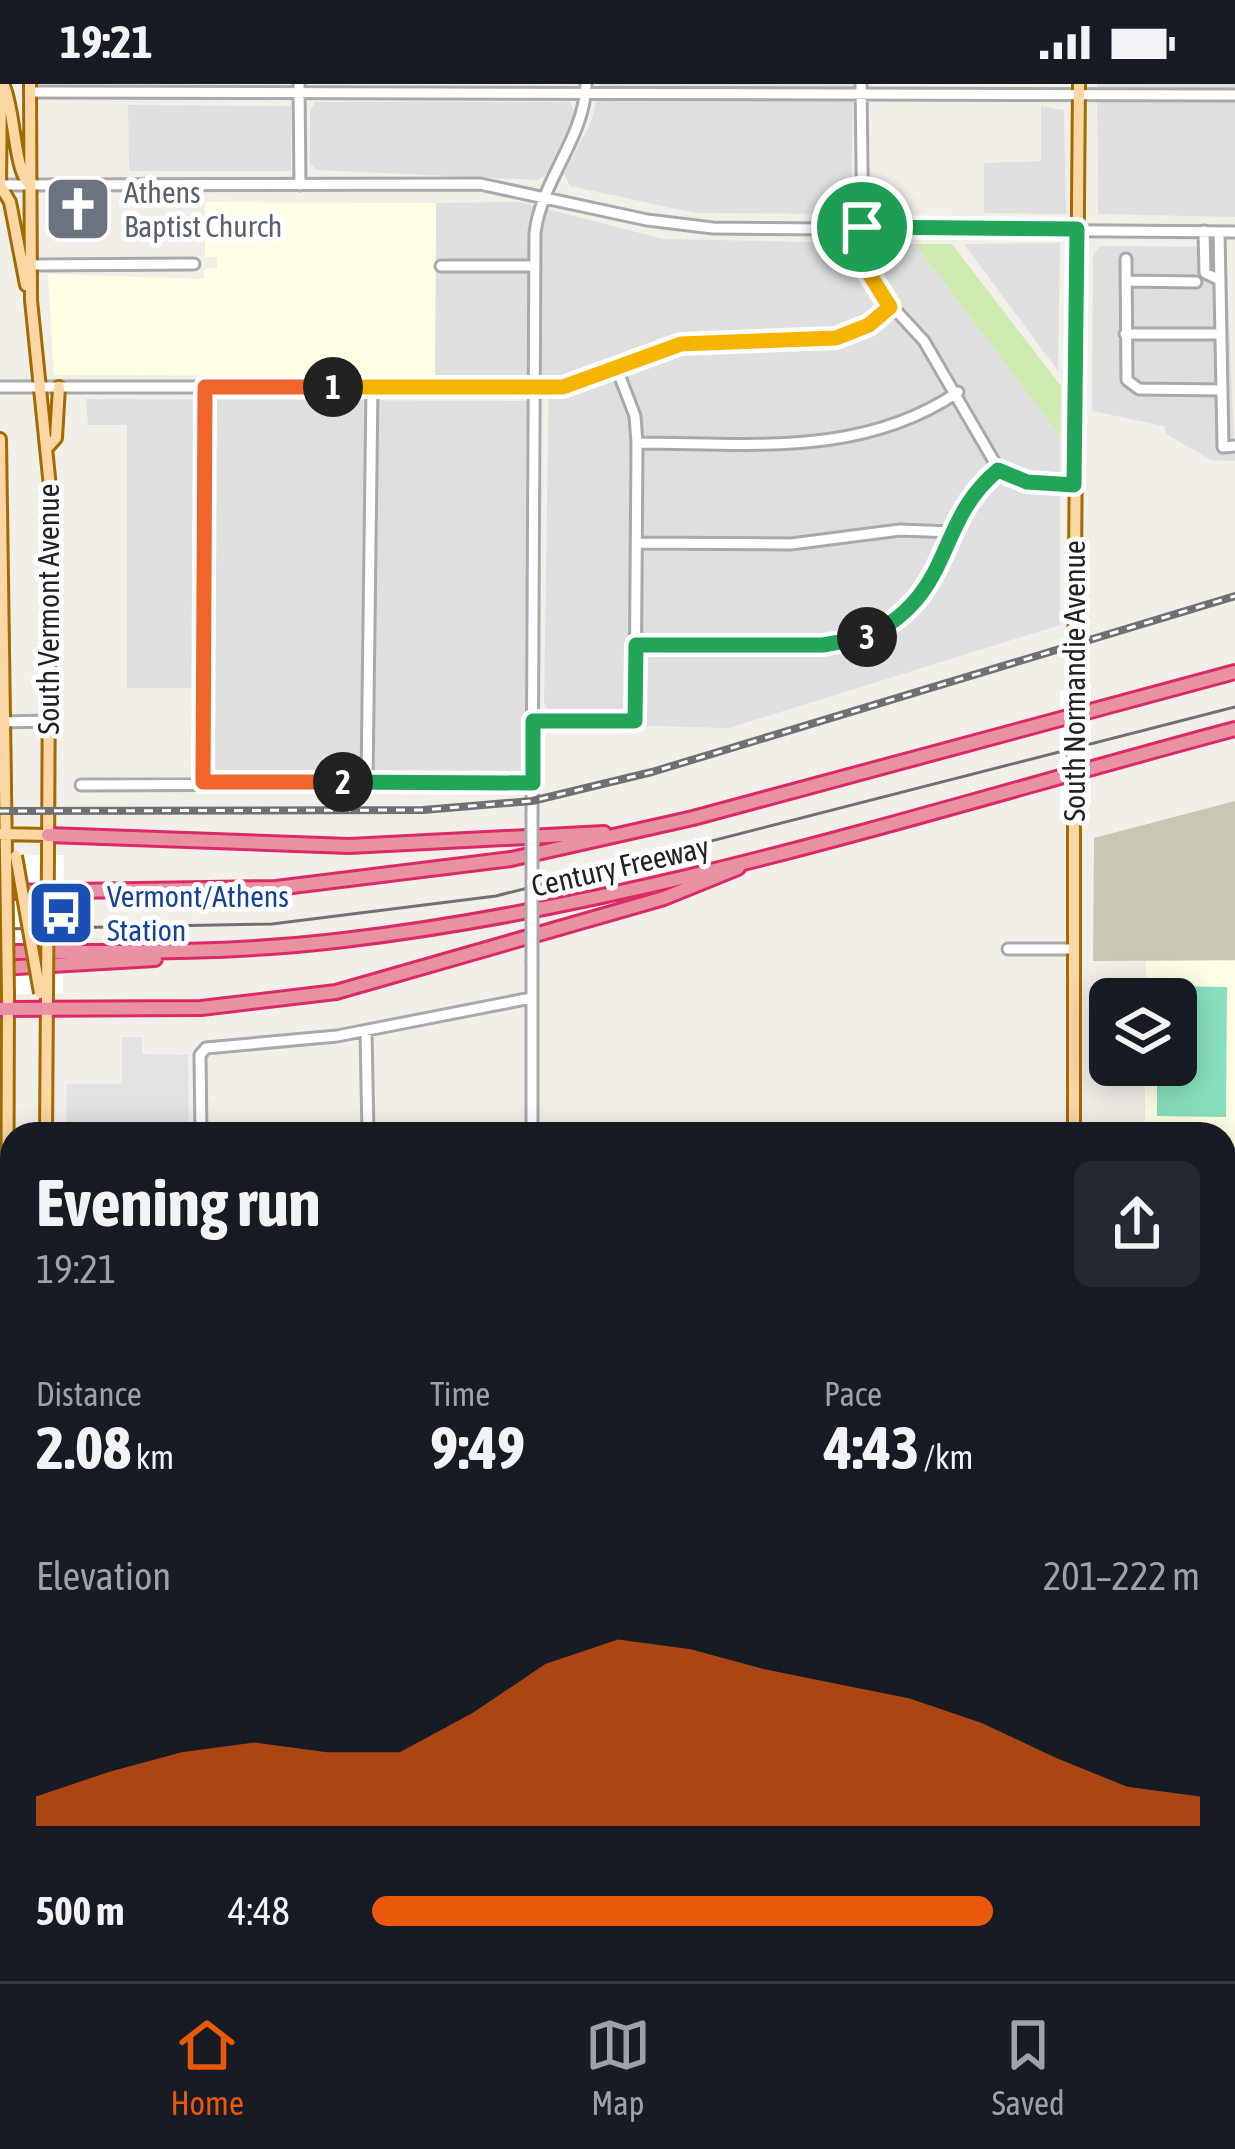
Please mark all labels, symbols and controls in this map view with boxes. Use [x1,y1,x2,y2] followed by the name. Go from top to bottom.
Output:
[60,16,153,68] text: 19:21
[43,174,113,244] church icon: Athens Baptist Church
[124,175,282,243] place label: Athens Baptist Church
[811,176,913,278] pin
[829,194,895,260] icon: arrive
[303,357,363,417] pin: 1
[325,368,341,406] text: 1
[31,484,65,734] street label: South Vermont Avenue
[1057,540,1091,822] street label: South Normandie Avenue
[837,607,897,667] pin: 3
[859,618,875,656] text: 3
[313,752,373,812] pin: 2
[335,763,351,801] text: 2
[528,829,712,903] street label: Century Freeway
[26,878,96,948] bus stop icon: Vermont/Athens Station
[107,879,289,947] place label: Vermont/Athens Station
[1089,978,1197,1086] map controls
[1089,978,1197,1086] button: layers
[1074,1161,1200,1287] button: share
[36,1164,321,1240] text: Evening run
[36,1247,116,1291] text: 19:21
[36,1375,142,1413] text: Distance
[430,1375,490,1413] text: Time
[824,1375,882,1413] text: Pace
[36,1413,131,1482] text: 2.08
[430,1413,525,1482] text: 9:49
[824,1413,919,1482] text: 4:43
[131,1438,174,1476] text: km
[919,1438,973,1476] text: /km
[36,1554,171,1598] text: Elevation
[1043,1554,1200,1598] text: 201–222 m
[36,1889,124,1933] text: 500 m
[228,1889,290,1933] text: 4:48
[170,2012,244,2122] tab: Home
[585,2012,651,2122] tab: Map
[992,2012,1065,2122] tab: Saved

